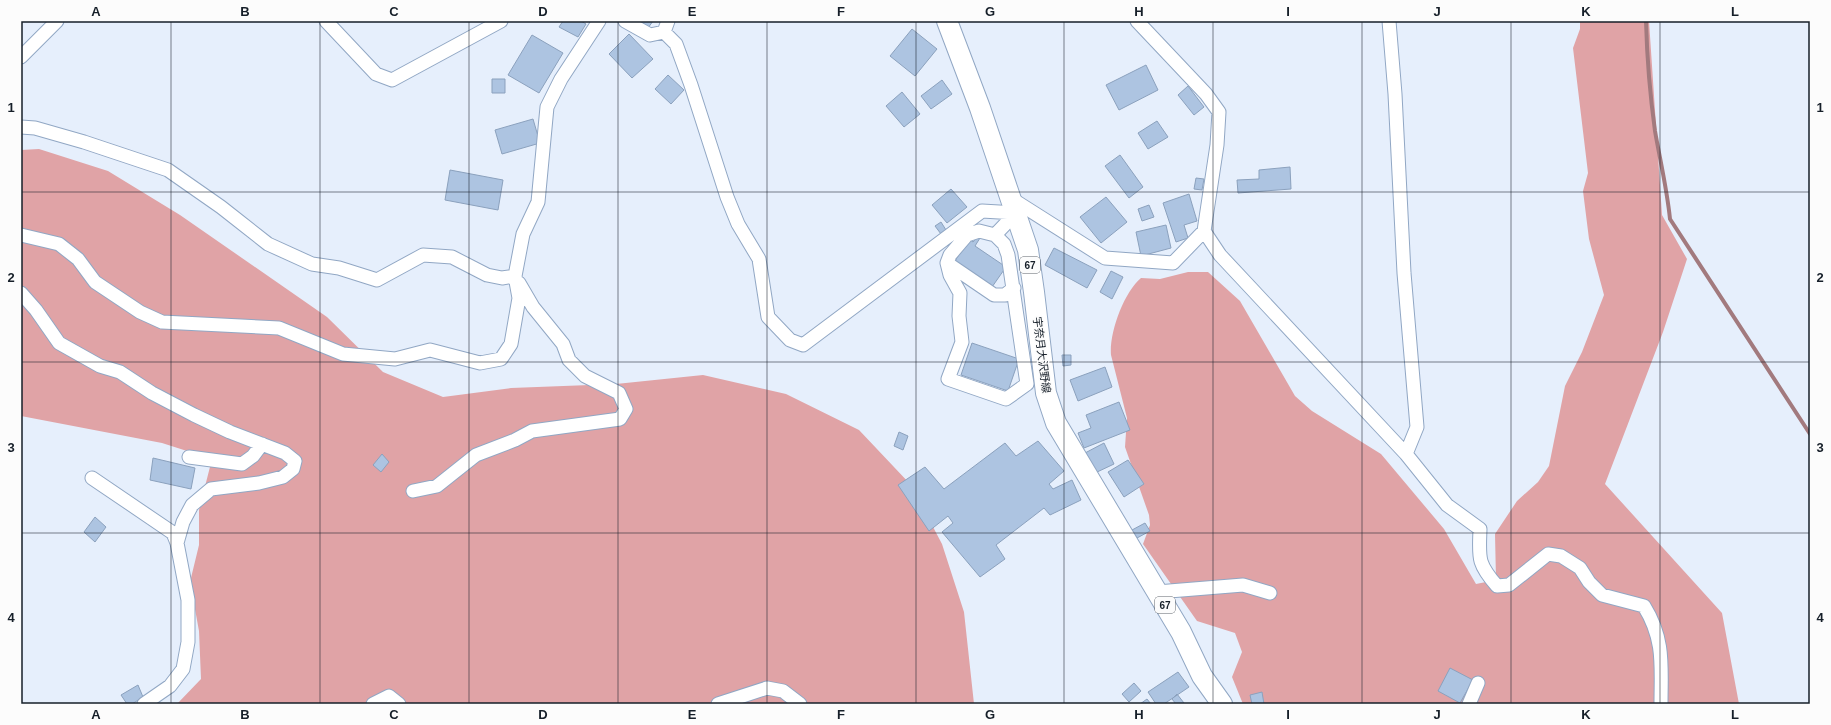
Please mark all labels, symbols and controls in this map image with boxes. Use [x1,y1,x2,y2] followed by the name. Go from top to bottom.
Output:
[91,4,101,19] text: A
[240,4,250,19] text: B
[389,4,399,19] text: C
[538,4,548,19] text: D
[688,4,697,19] text: E
[837,4,845,19] text: F
[985,4,995,19] text: G
[1134,4,1144,19] text: H
[1286,4,1290,19] text: I
[1433,4,1441,19] text: J
[1581,4,1591,19] text: K
[1731,4,1739,19] text: L
[7,100,15,115] text: 1
[1816,100,1824,115] text: 1
[1020,257,1040,273] road number: 67
[7,270,15,285] text: 2
[1816,270,1824,285] text: 2
[1031,316,1053,394] street label: 宇奈月大沢野線
[7,440,15,455] text: 3
[1816,440,1824,455] text: 3
[1155,597,1175,613] road number: 67
[7,610,15,625] text: 4
[1816,610,1824,625] text: 4
[91,707,101,722] text: A
[240,707,250,722] text: B
[389,707,399,722] text: C
[538,707,548,722] text: D
[688,707,697,722] text: E
[837,707,845,722] text: F
[985,707,995,722] text: G
[1134,707,1144,722] text: H
[1286,707,1290,722] text: I
[1433,707,1441,722] text: J
[1581,707,1591,722] text: K
[1731,707,1739,722] text: L

